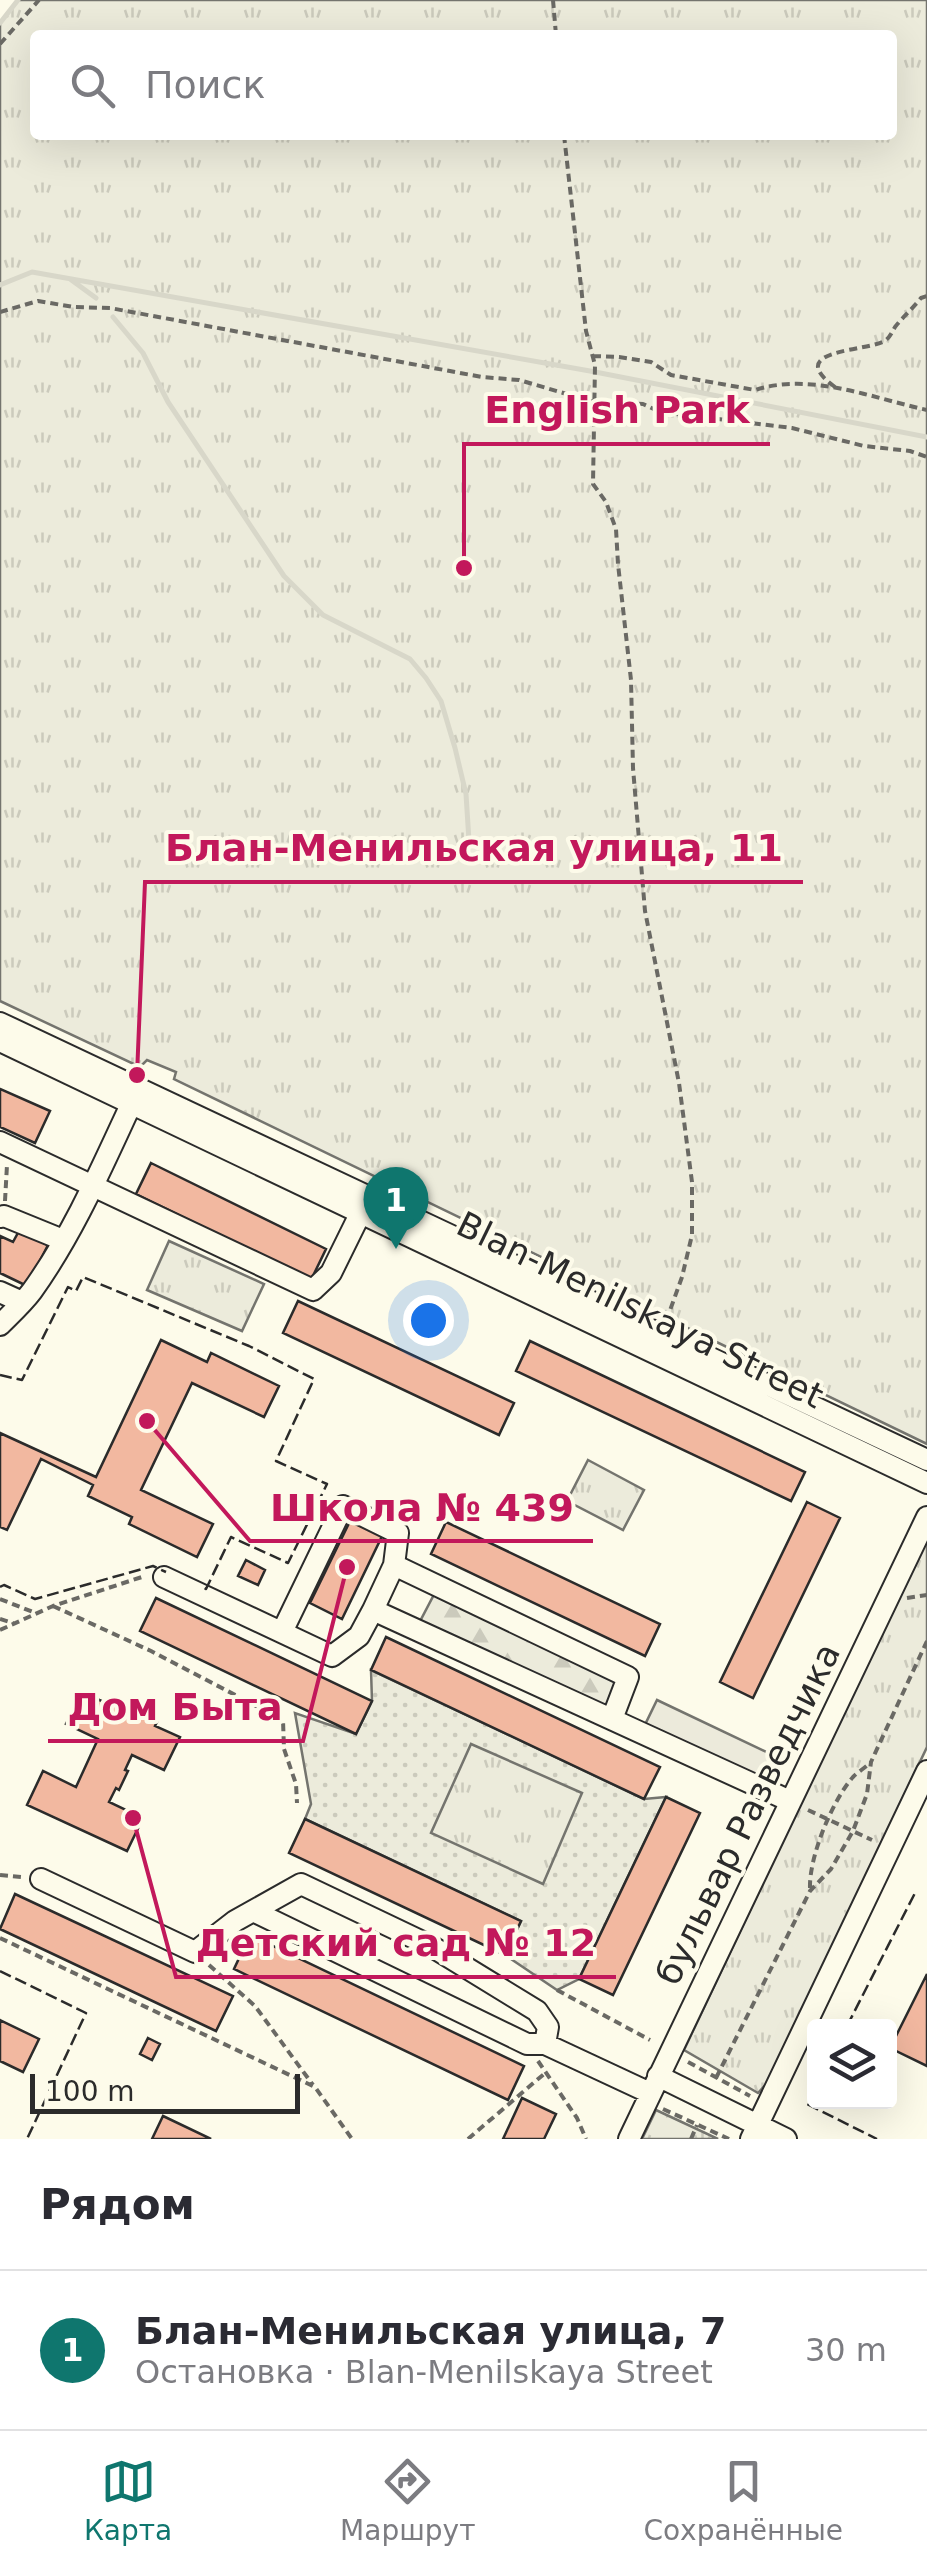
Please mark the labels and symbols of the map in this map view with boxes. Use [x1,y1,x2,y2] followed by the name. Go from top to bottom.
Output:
[464,376,770,444] callout: English Park
[484,388,751,432] text: English Park
[145,814,803,882] callout: Блан-Менильская улица, 11
[165,826,783,870] text: Блан-Менильская улица, 11
[364,1166,428,1249] pin: 1
[450,1204,830,1416] street label: Blan-Menilskaya Street
[403,1295,454,1346] your location
[250,1473,593,1541] callout: Школа № 439
[270,1486,574,1530] text: Школа № 439
[648,1637,848,1991] street label: бульвар Разведчика
[48,1673,303,1741] callout: Дом Быта
[67,1685,283,1729] text: Дом Быта
[176,1909,616,1977] callout: Детский сад № 12
[196,1921,596,1965] text: Детский сад № 12
[30,2069,300,2114] scale bar

